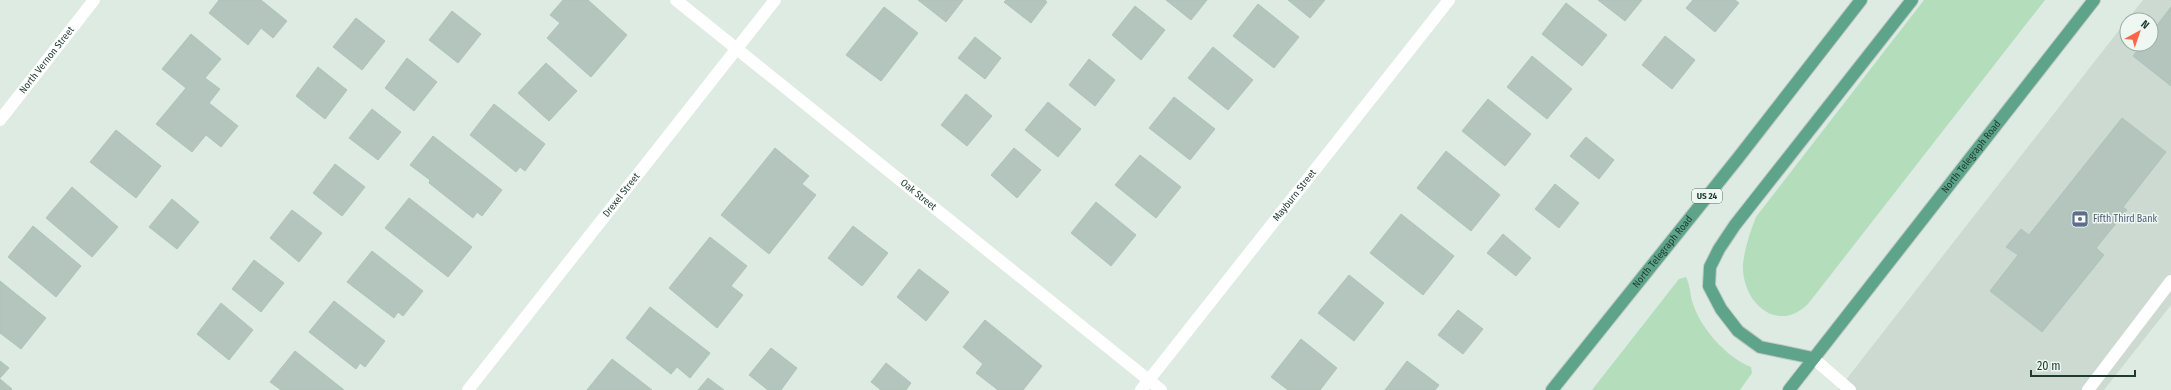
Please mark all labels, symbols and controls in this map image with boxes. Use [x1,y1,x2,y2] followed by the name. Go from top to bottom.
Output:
[2119,12,2159,52] north arrow
[2138,18,2152,32] text: N
[17,24,77,96] street label: North Vernon Street
[1939,118,2003,196] street label: North Telegraph Road
[1271,166,1319,224] street label: Mayburn Street
[600,170,643,220] street label: Drexel Street
[898,177,939,213] street label: Oak Street
[1692,189,1722,203] road number: US 24
[2070,209,2090,229] bank icon: Fifth Third Bank
[1630,213,1695,290] street label: North Telegraph Road
[2093,213,2158,225] place label: Fifth Third Bank
[2031,352,2135,378] scale bar
[2037,359,2061,373] text: 20 m

